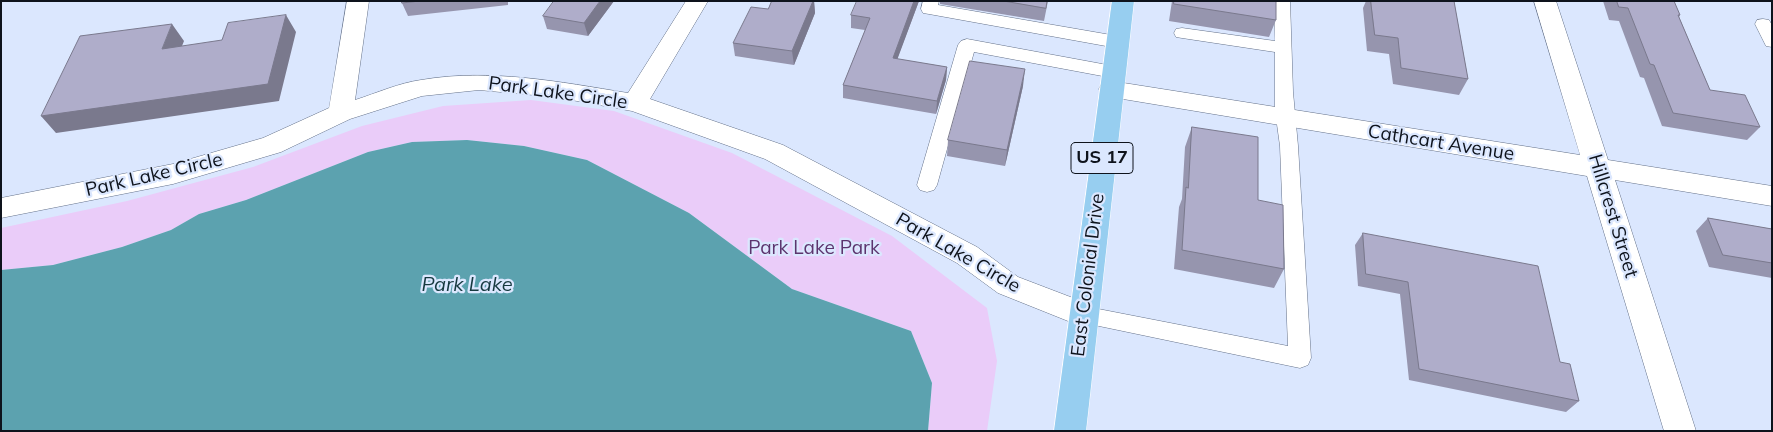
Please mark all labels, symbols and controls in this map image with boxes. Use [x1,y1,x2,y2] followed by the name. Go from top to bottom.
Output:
[487,72,629,114] street label: Park Lake Circle
[1366,120,1516,166] street label: Cathcart Avenue
[1071,142,1133,174] road number: US 17
[83,148,225,202] street label: Park Lake Circle
[1583,151,1643,281] street label: Hillcrest Street
[1067,192,1109,358] street label: East Colonial Drive
[892,208,1024,298] street label: Park Lake Circle
[748,237,880,259] park label: Park Lake Park
[421,273,513,297] water label: Park Lake

